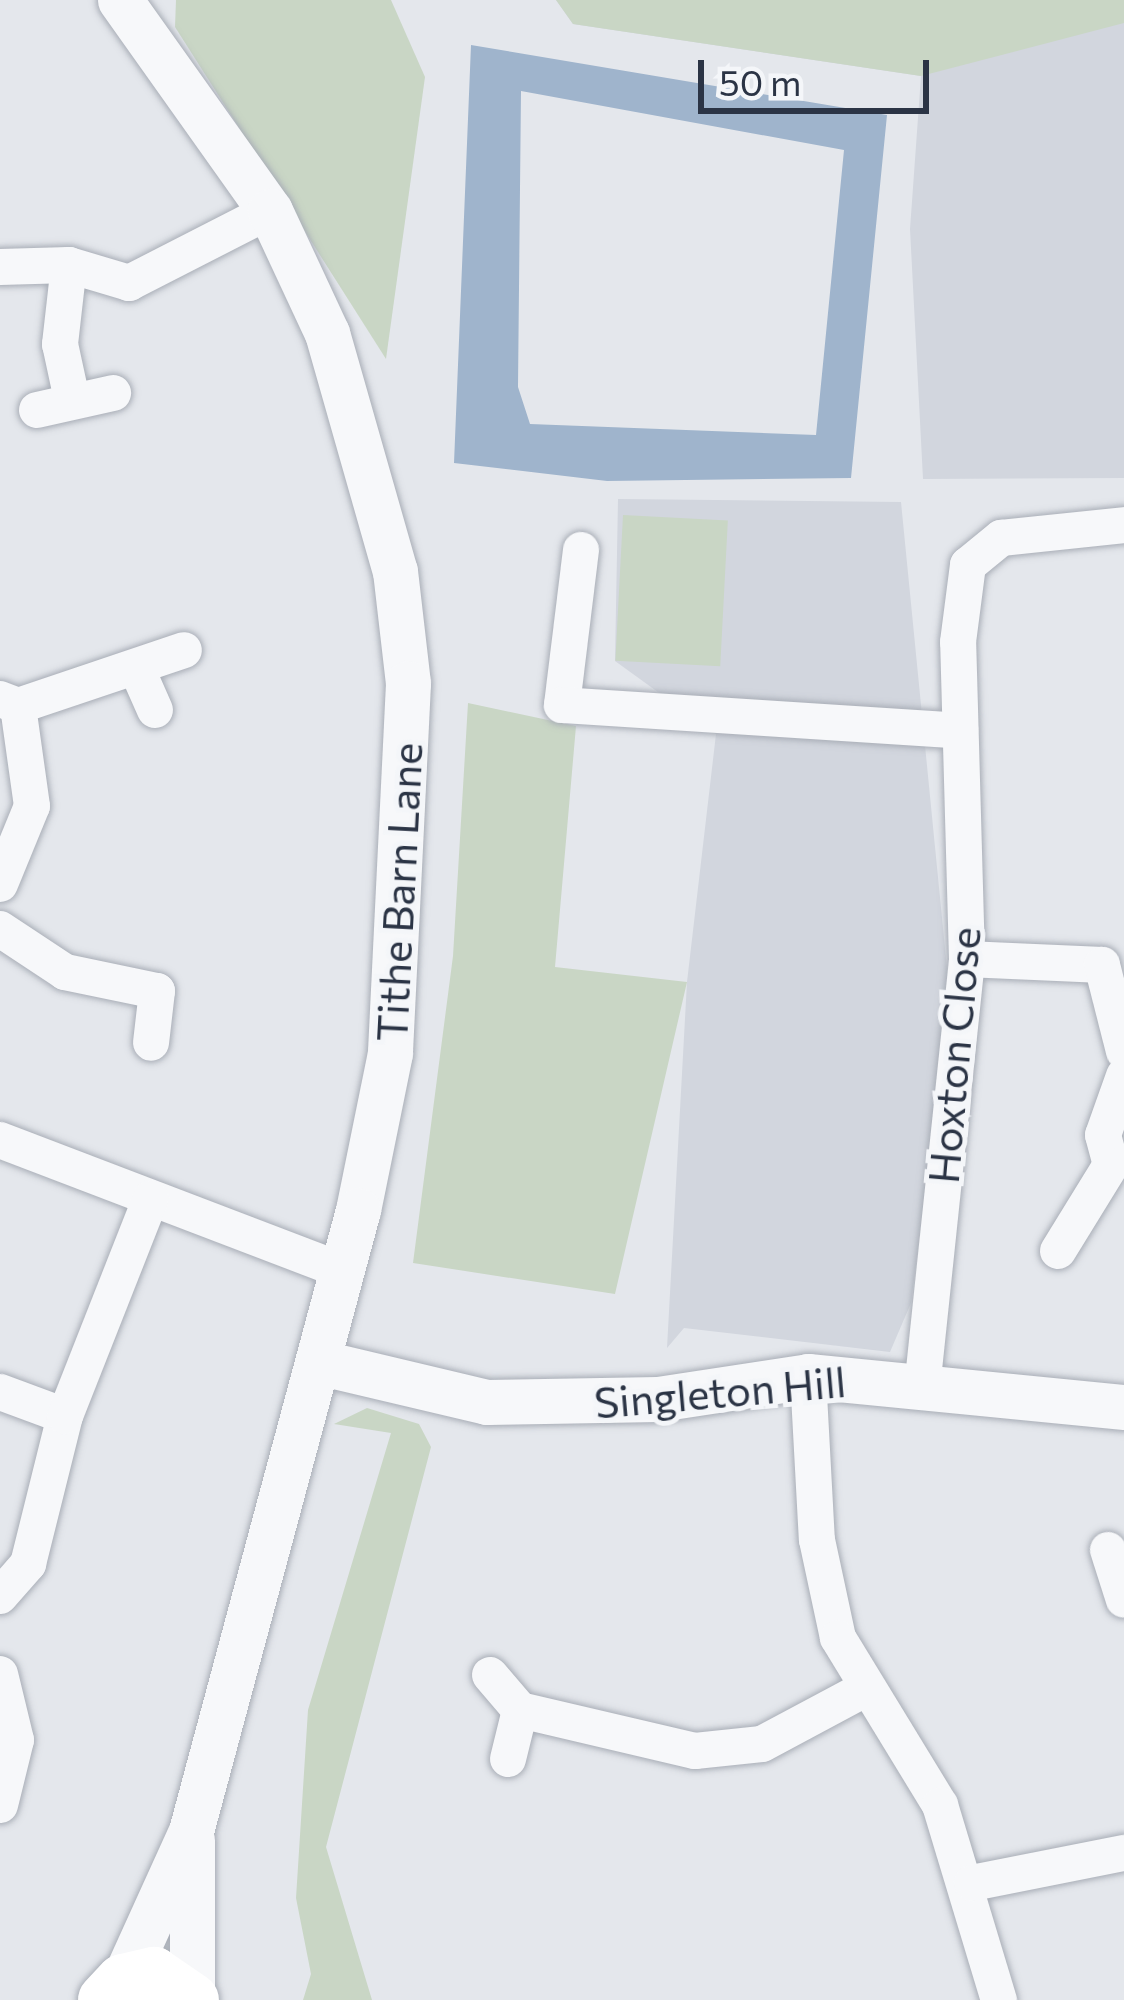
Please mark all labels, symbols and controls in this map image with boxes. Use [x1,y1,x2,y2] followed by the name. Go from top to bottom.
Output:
[704,36,935,110] scale bar
[719,59,801,103] text: 50 m
[365,741,431,1043] street label: Tithe Barn Lane
[917,925,989,1185] street label: Hoxton Close
[592,1355,848,1427] street label: Singleton Hill

